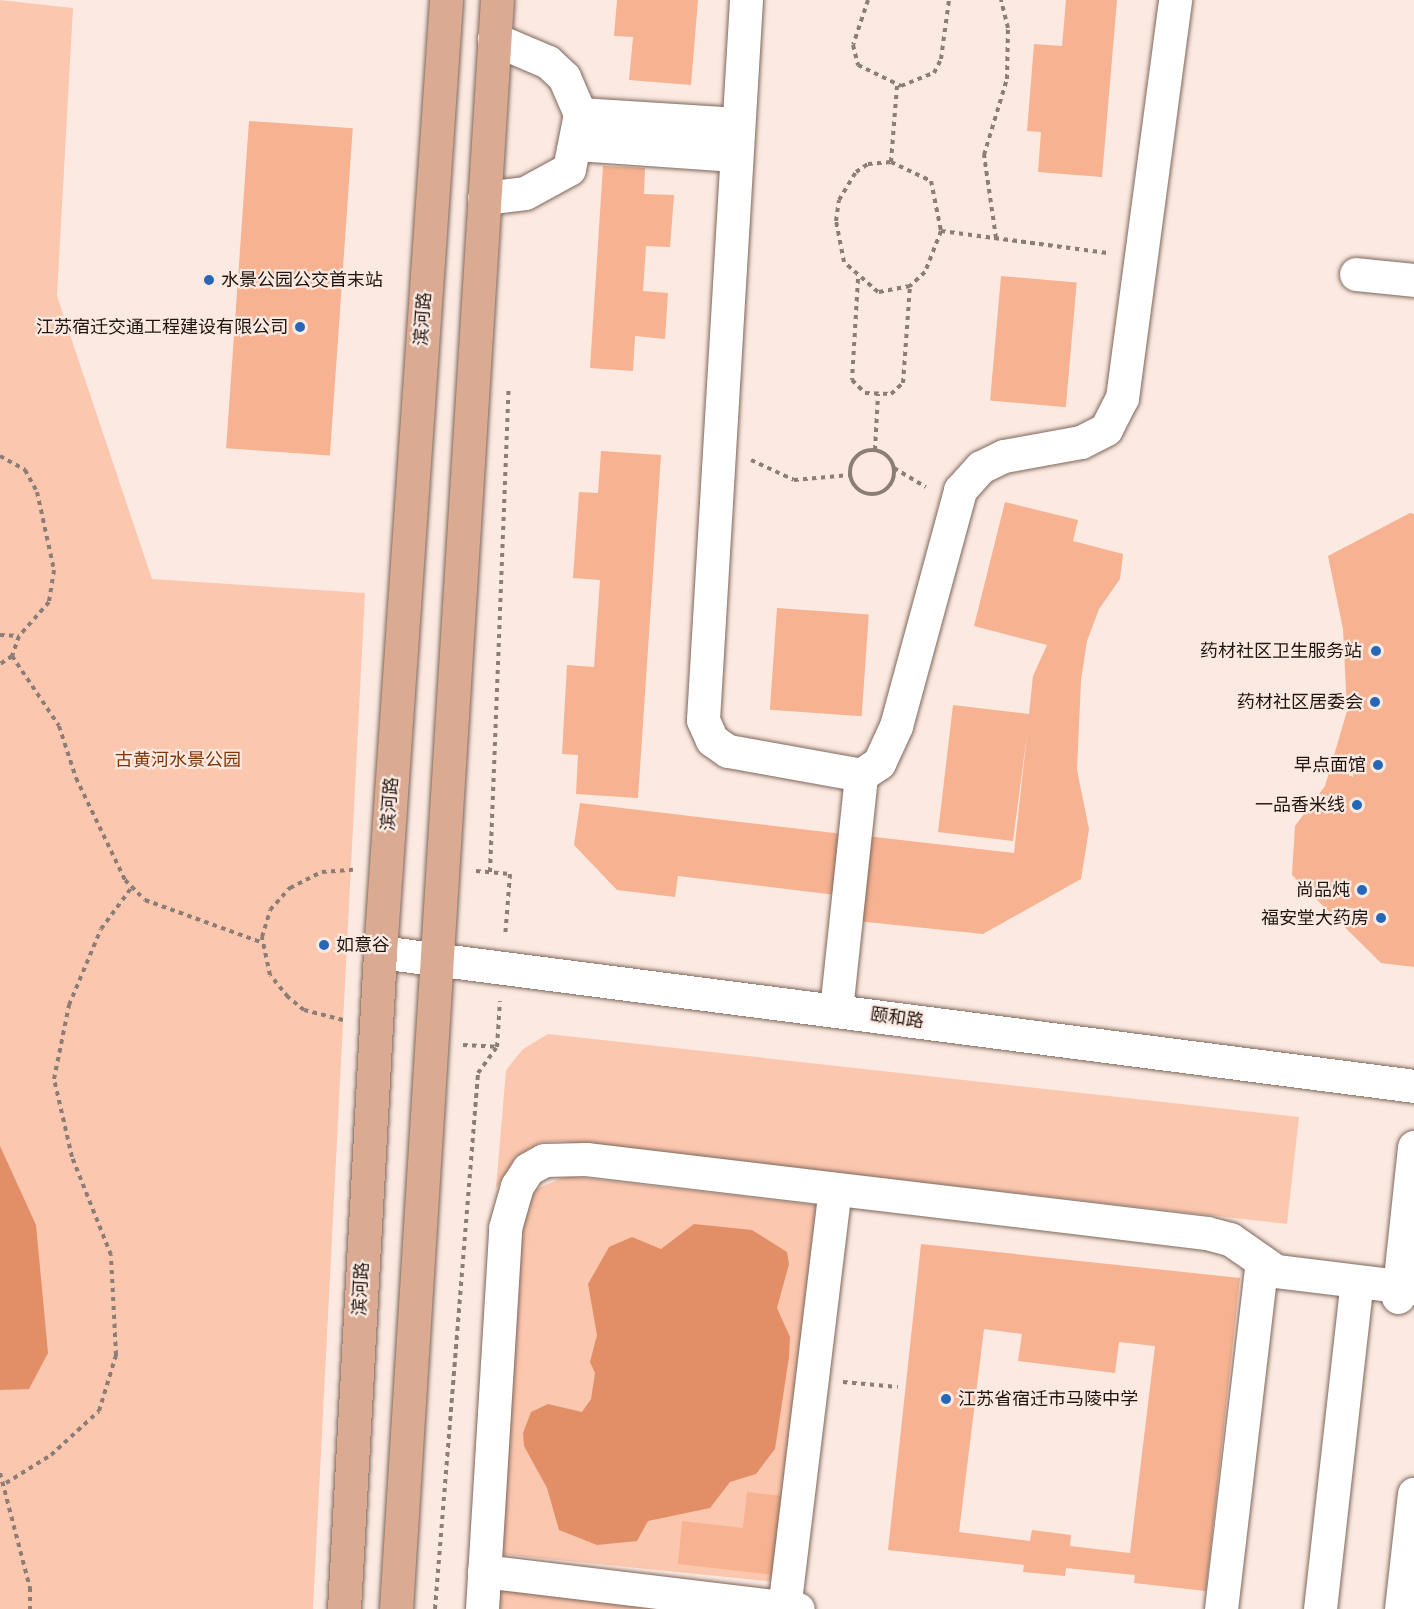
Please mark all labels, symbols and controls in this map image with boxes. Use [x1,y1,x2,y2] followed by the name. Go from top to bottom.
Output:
[221,269,383,291] place label: 水景公园公交首末站
[202,273,216,287] marker: 水景公园公交首末站
[410,291,436,347] street label: 滨河路
[36,316,288,338] place label: 江苏宿迁交通工程建设有限公司
[293,320,307,334] marker: 江苏宿迁交通工程建设有限公司
[1200,640,1362,662] place label: 药材社区卫生服务站
[1367,642,1385,660] marker: 药材社区卫生服务站
[1237,691,1363,713] place label: 药材社区居委会
[1368,695,1382,709] marker: 药材社区居委会
[115,749,241,771] park label: 古黄河水景公园
[1294,754,1366,776] place label: 早点面馆
[1371,758,1385,772] marker: 早点面馆
[377,776,403,832] street label: 滨河路
[1255,794,1345,816] place label: 一品香米线
[1350,798,1364,812] marker: 一品香米线
[1296,879,1350,901] place label: 尚品炖
[1355,883,1369,897] marker: 尚品炖
[1261,907,1369,929] place label: 福安堂大药房
[1374,911,1388,925] marker: 福安堂大药房
[336,934,390,956] place label: 如意谷
[317,938,331,952] marker: 如意谷
[869,1004,925,1032] street label: 颐和路
[349,1261,373,1317] street label: 滨河路
[958,1388,1138,1410] place label: 江苏省宿迁市马陵中学
[939,1392,953,1406] marker: 江苏省宿迁市马陵中学

